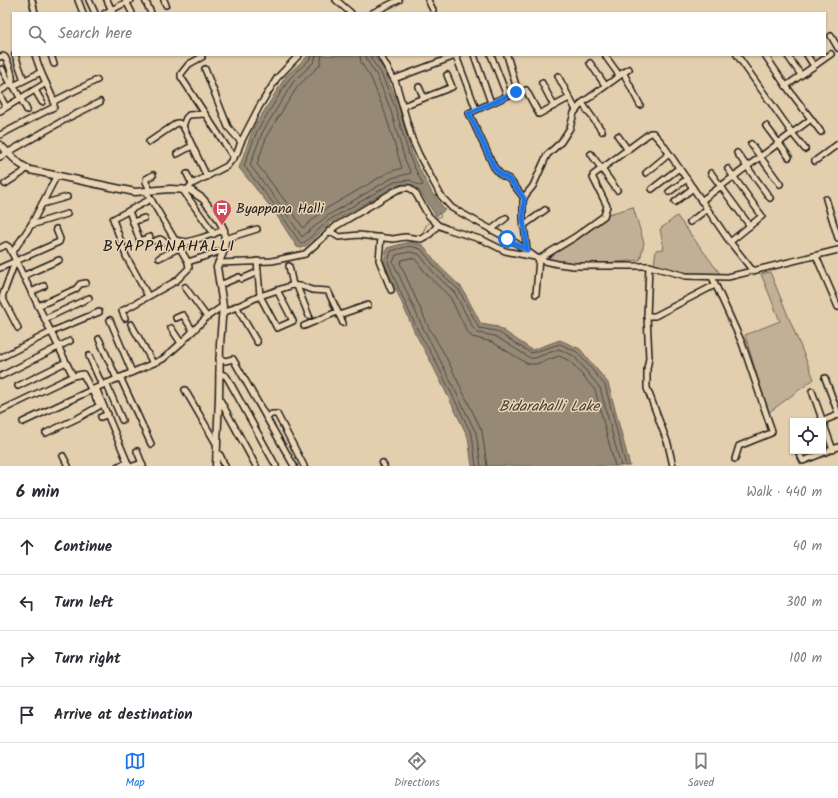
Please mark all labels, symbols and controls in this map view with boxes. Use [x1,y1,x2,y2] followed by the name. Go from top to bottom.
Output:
[12,12,826,56] search box
[58,22,132,46] text: Search here
[26,23,48,45] icon: search
[507,83,525,101] route end
[211,198,233,226] bus stop icon: Byappana Halli
[236,198,324,220] place label: Byappana Halli
[498,230,516,248] route start
[103,234,235,259] district label: BYAPPANAHALLI
[499,395,601,419] water label: Bidarahalli Lake
[790,418,826,454] map controls
[790,418,826,454] button: locate
[16,479,60,506] text: 6 min
[747,482,822,503] text: Walk · 440 m
[54,535,112,559] text: Continue
[16,536,38,558] icon: ahead
[793,536,822,557] text: 40 m
[54,591,114,615] text: Turn left
[16,592,38,614] icon: left
[786,592,822,613] text: 300 m
[54,647,121,671] text: Turn right
[16,648,38,670] icon: right
[789,648,822,669] text: 100 m
[54,703,193,727] text: Arrive at destination
[16,704,38,726] icon: arrive
[124,750,146,792] tab: Map
[394,750,440,792] tab: Directions
[688,750,714,792] tab: Saved

